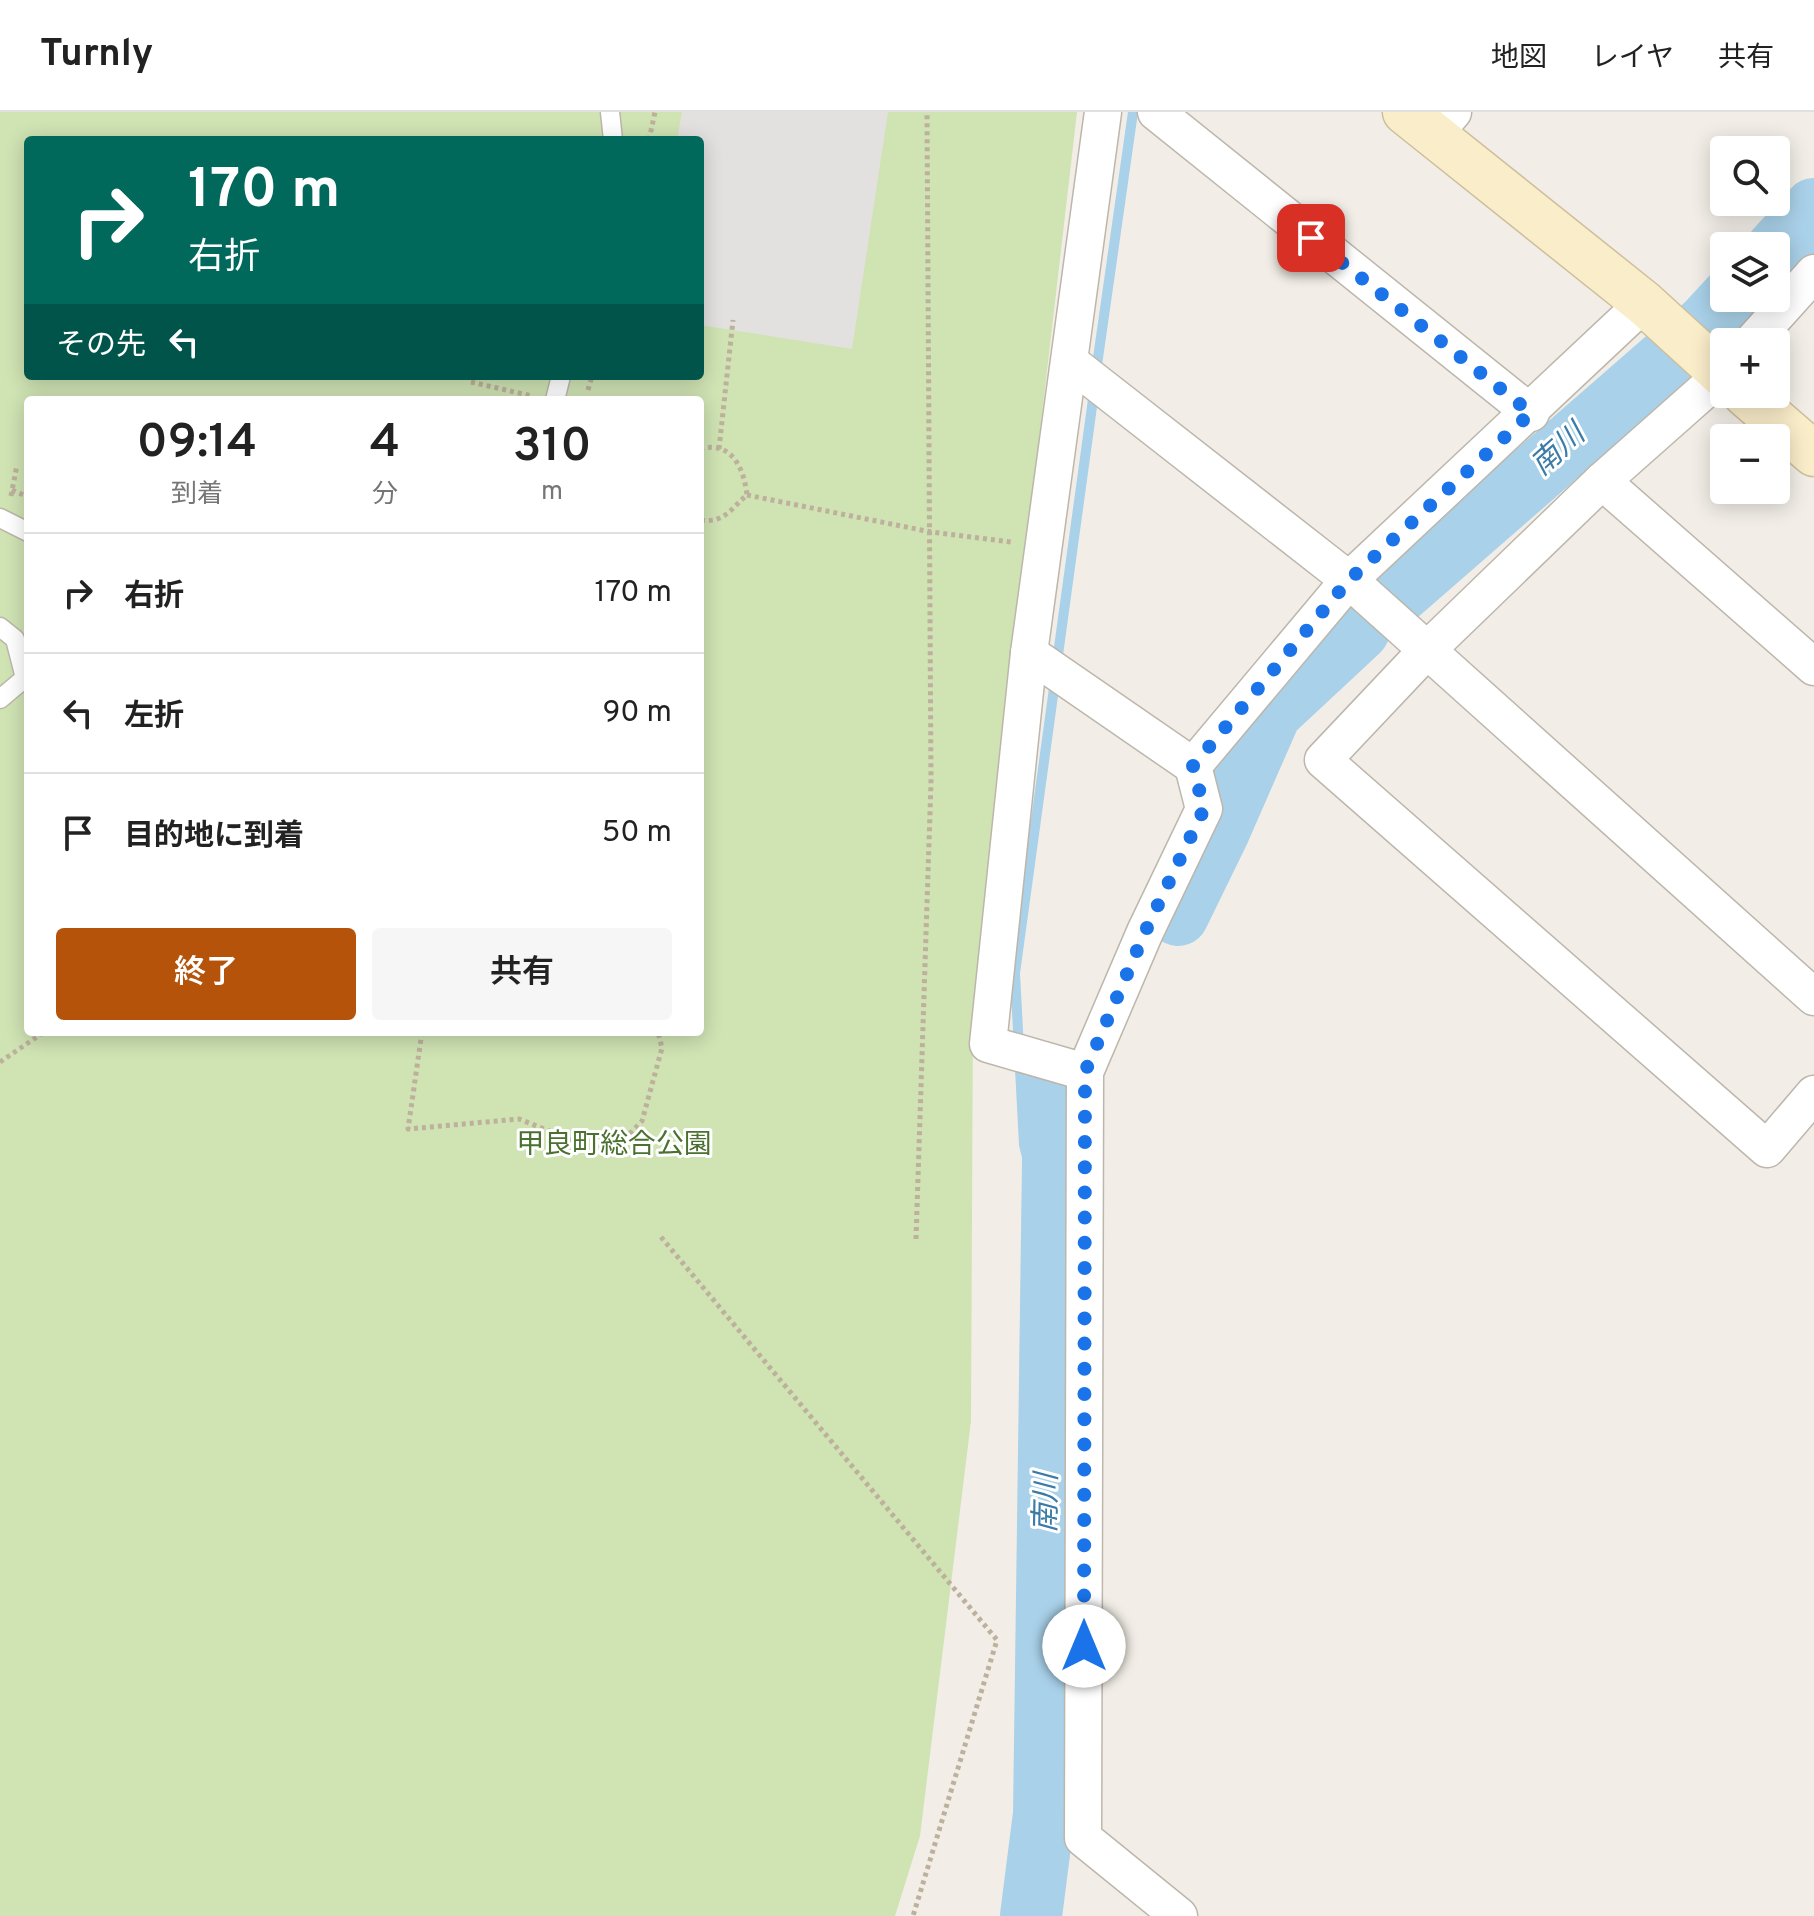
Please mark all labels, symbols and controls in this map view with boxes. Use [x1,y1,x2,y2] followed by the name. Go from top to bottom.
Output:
[40,31,153,80] text: Turnly
[1491,41,1547,77] text: 地図
[1591,41,1674,77] text: レイヤ
[1718,41,1774,77] text: 共有
[1710,136,1790,504] map controls
[1710,136,1790,216] button: search
[188,157,340,227] text: 170 m
[56,168,160,272] icon: right
[1277,204,1345,272] pin
[1289,216,1333,260] icon: arrive
[1710,232,1790,312] button: layers
[188,236,260,282] text: 右折
[162,320,206,364] icon: left
[56,328,146,365] text: その先
[1710,328,1790,408] button: +
[136,414,257,474] text: 09:14
[370,414,400,474] text: 4
[1524,415,1596,485] water label: 南川
[513,418,592,478] text: 310
[1710,424,1790,504] button: −
[541,476,563,509] text: m
[171,479,223,512] text: 到着
[372,479,398,512] text: 分
[56,571,100,615] icon: right
[594,575,672,612] text: 170 m
[124,579,184,616] text: 右折
[56,691,100,735] icon: left
[603,695,672,732] text: 90 m
[124,699,184,736] text: 左折
[56,811,100,855] icon: arrive
[602,815,672,852] text: 50 m
[124,819,304,856] text: 目的地に到着
[56,928,356,1020] button: 終了
[372,928,672,1020] button: 共有
[516,1128,712,1164] park label: 甲良町総合公園
[1029,1470,1067,1533] water label: 南川
[1042,1604,1126,1688] position arrow

